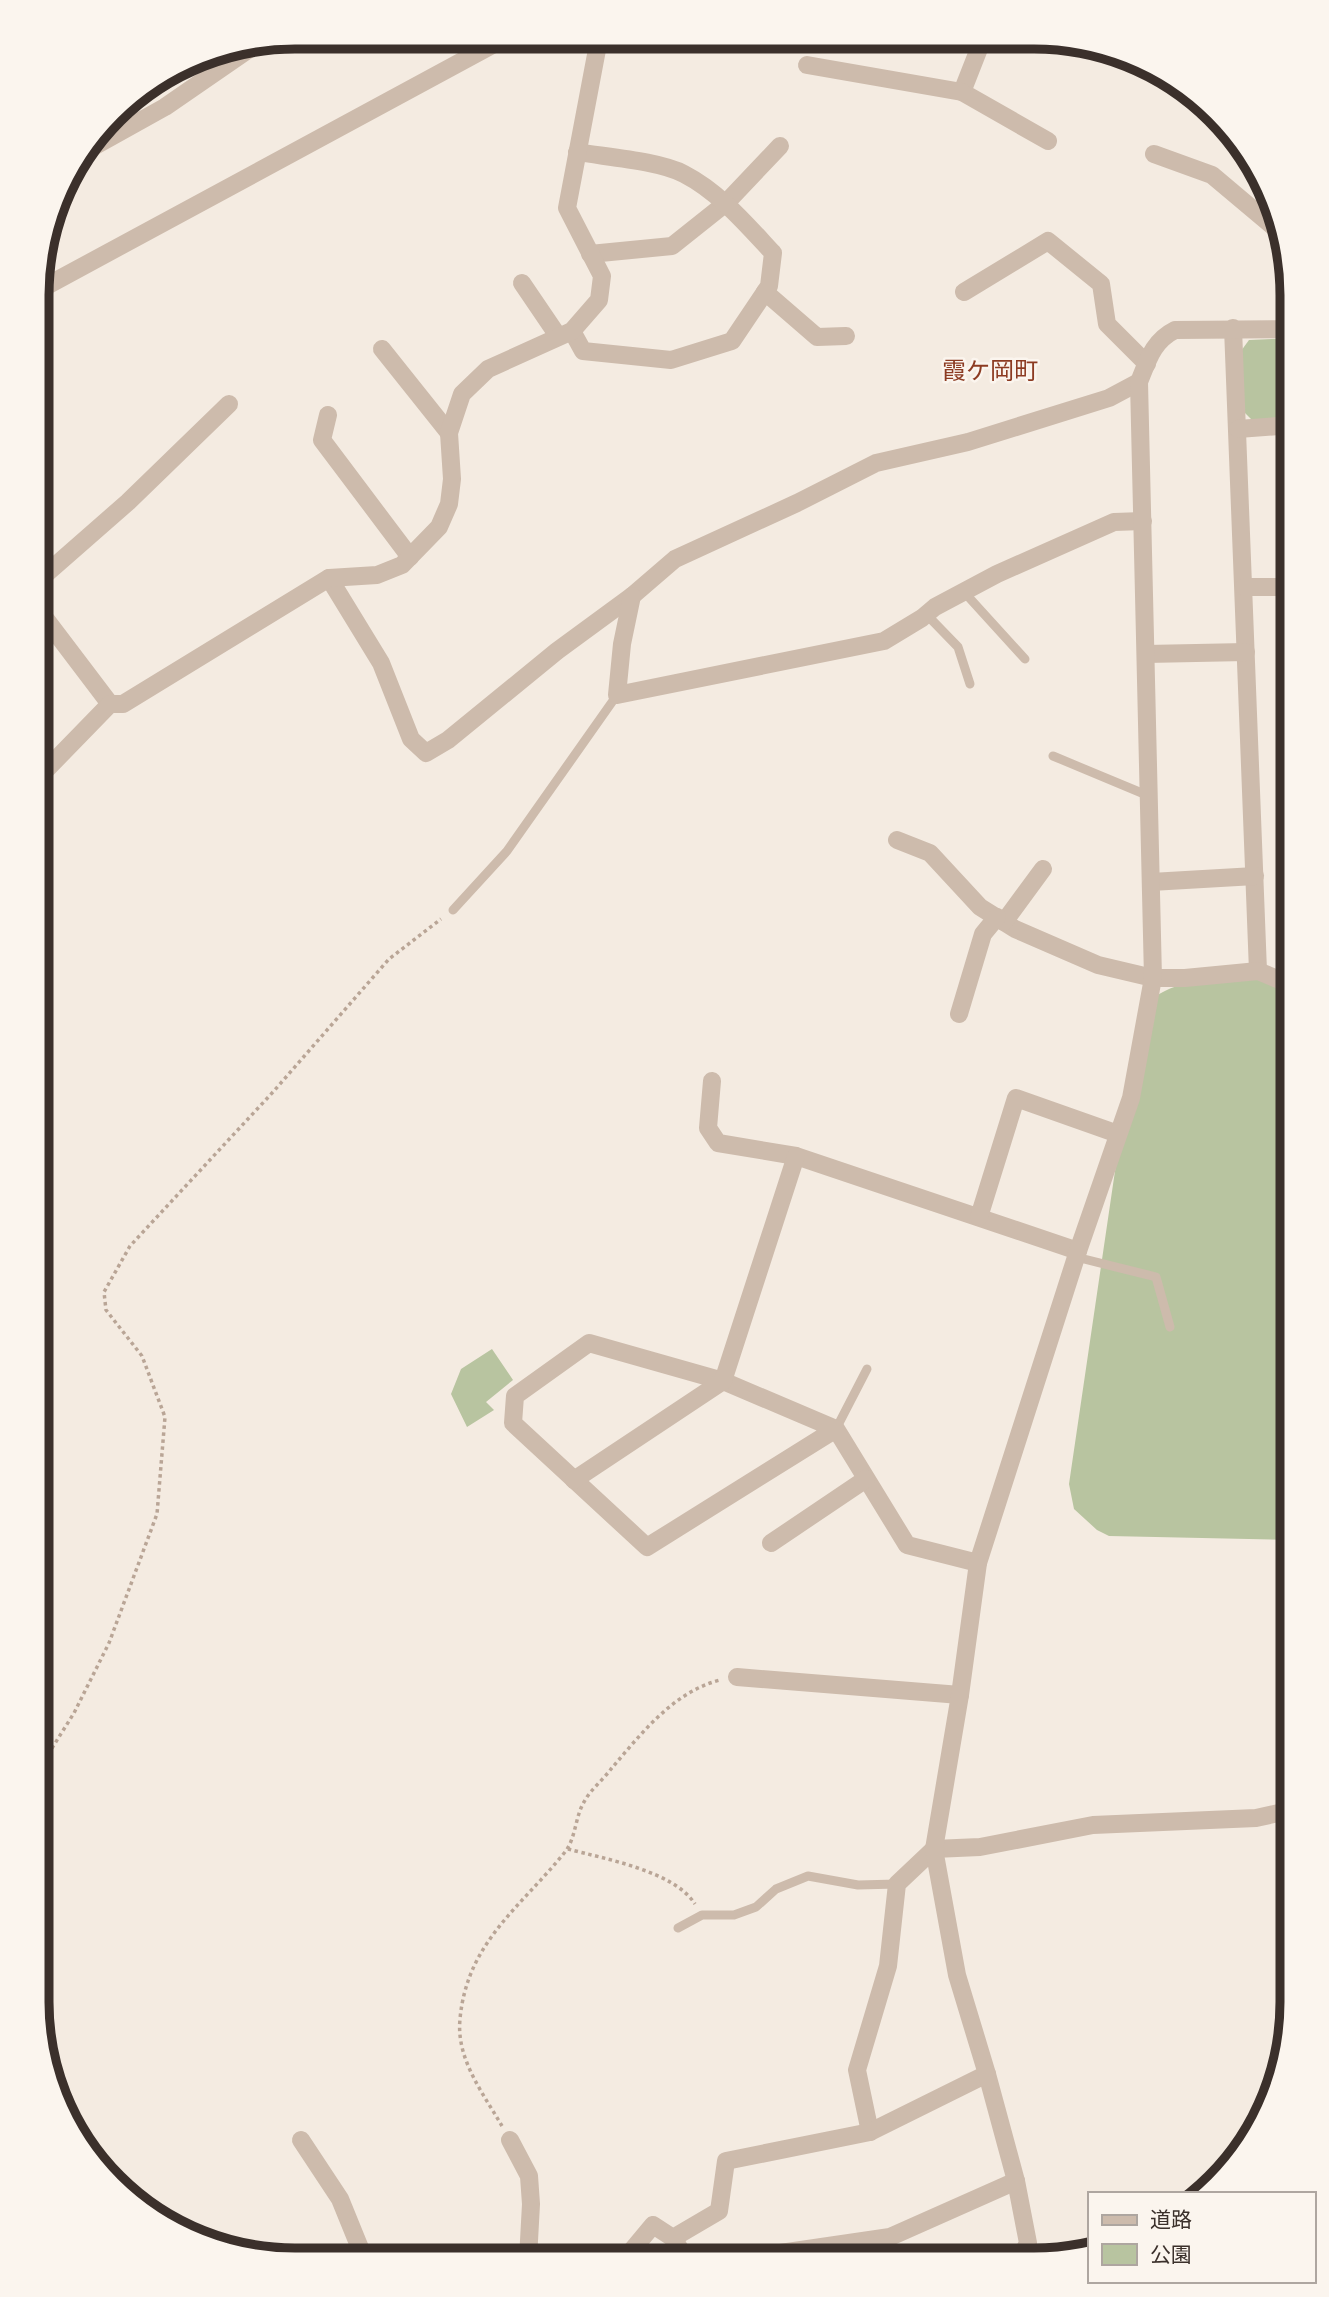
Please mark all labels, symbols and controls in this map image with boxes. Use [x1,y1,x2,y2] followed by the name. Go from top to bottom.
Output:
[942,353,1038,386] district label: 霞ケ岡町
[1088,2192,1315,2283] legend
[1150,2205,1192,2233] text: 道路
[1150,2240,1192,2268] text: 公園

